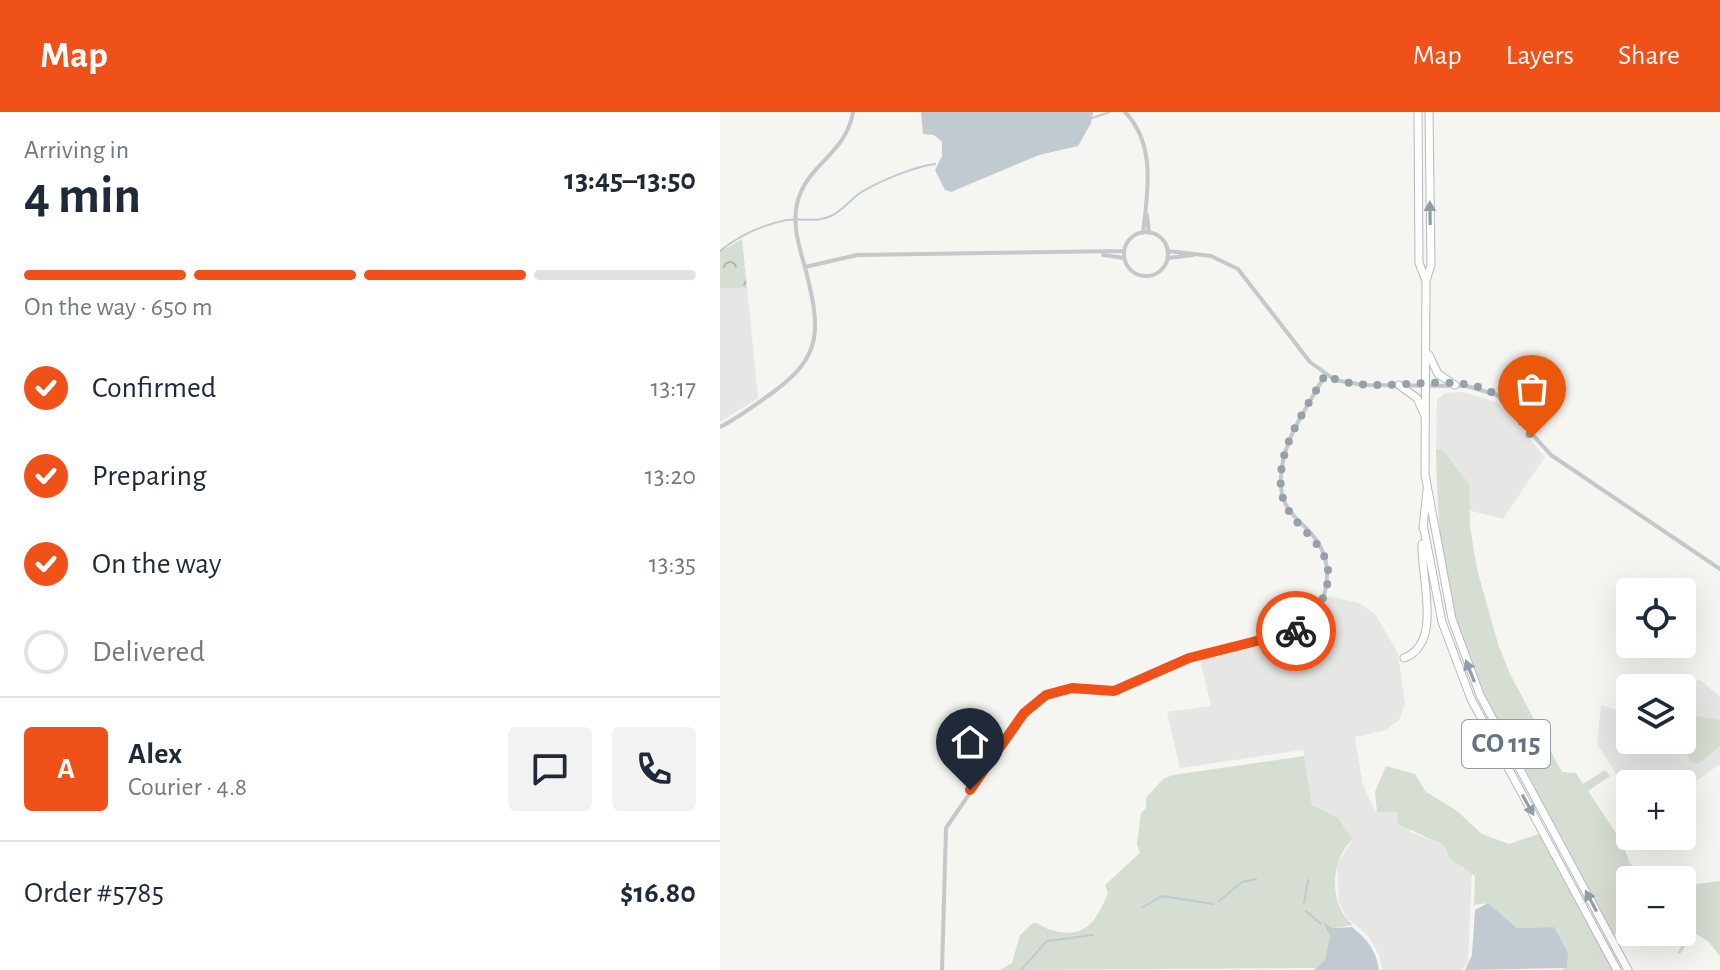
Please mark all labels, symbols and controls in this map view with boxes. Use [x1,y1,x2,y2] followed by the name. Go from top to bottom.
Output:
[40,37,108,75] text: Map
[1413,42,1462,70] text: Map
[1506,42,1574,70] text: Layers
[1618,42,1680,70] text: Share
[24,137,129,163] text: Arriving in
[564,165,696,195] text: 13:45–13:50
[24,170,141,222] text: 4 min
[1424,200,1436,225] one-way arrow
[24,294,213,320] text: On the way · 650 m
[1498,355,1566,437] pin
[24,366,68,410] icon: check
[1510,367,1554,411] icon: bag
[92,373,216,403] text: Confirmed
[651,375,696,401] text: 13:17
[24,454,68,498] icon: check
[92,461,207,491] text: Preparing
[645,463,696,489] text: 13:20
[24,542,68,586] icon: check
[92,549,221,579] text: On the way
[649,551,696,577] text: 13:35
[1616,578,1696,946] map controls
[1616,578,1696,658] button: locate
[1256,591,1336,671] courier
[1274,609,1318,653] icon: bike
[92,637,205,667] text: Delivered
[1463,659,1476,683] one-way arrow
[1616,674,1696,754] button: layers
[936,708,1004,790] pin
[948,720,992,764] icon: home
[1462,720,1550,768] road number: CO 115
[508,727,592,811] button: chat
[612,727,696,811] button: phone
[128,739,182,769] text: Alex
[57,754,75,784] text: A
[1616,770,1696,850] button: +
[128,774,247,800] text: Courier · 4.8
[1521,793,1535,816] one-way arrow
[1616,866,1696,946] button: −
[24,878,164,908] text: Order #5785
[620,878,696,908] text: $16.80
[1585,890,1598,913] one-way arrow

